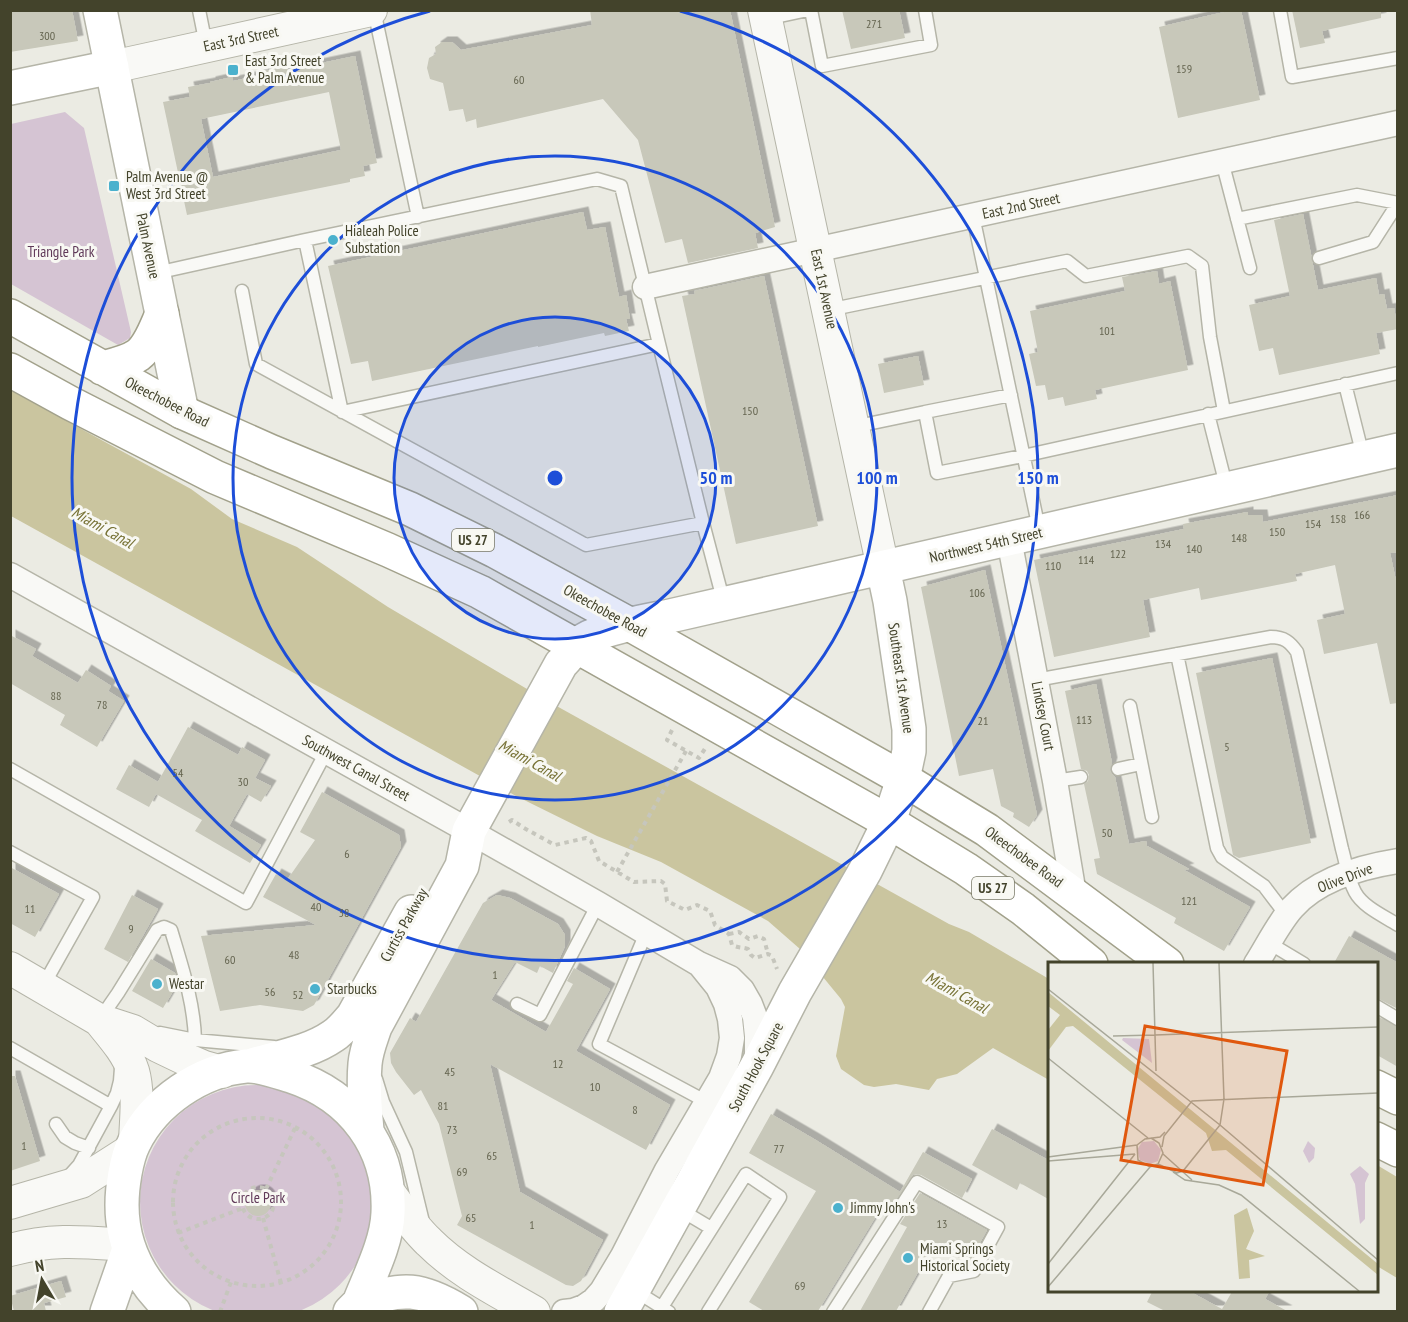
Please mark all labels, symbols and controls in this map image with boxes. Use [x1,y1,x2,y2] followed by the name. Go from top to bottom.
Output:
[866,16,882,31] house number: 271
[202,21,280,56] street label: East 3rd Street
[39,28,55,43] house number: 300
[245,51,324,87] place label: East 3rd Street & Palm Avenue
[1176,61,1192,76] house number: 159
[226,63,240,77] marker: East 3rd Street & Palm Avenue
[514,72,524,87] house number: 60
[126,167,208,203] place label: Palm Avenue @ West 3rd Street
[107,179,121,193] marker: Palm Avenue @ West 3rd Street
[980,188,1061,223] street label: East 2nd Street
[132,211,165,280] street label: Palm Avenue
[345,221,419,257] place label: Hialeah Police Substation
[326,233,340,247] marker: Hialeah Police Substation
[27,242,95,261] park label: Triangle Park
[807,247,842,331] street label: East 1st Avenue
[1099,323,1115,338] house number: 101
[122,372,213,431] street label: Okeechobee Road
[742,403,758,418] house number: 150
[700,466,732,489] text: 50 m
[856,466,898,489] text: 100 m
[1017,466,1059,489] text: 150 m
[545,468,565,488] centre of rings
[68,502,139,553] water label: Miami Canal
[1354,507,1370,522] house number: 166
[1330,511,1346,526] house number: 158
[1305,516,1322,531] house number: 154
[927,522,1044,567] street label: Northwest 54th Street
[1269,524,1285,539] house number: 150
[452,529,494,551] road number: US 27
[1231,530,1247,545] house number: 148
[1155,536,1172,551] house number: 134
[1186,541,1202,556] house number: 140
[1110,546,1126,561] house number: 122
[1078,552,1095,567] house number: 114
[1045,558,1061,573] house number: 110
[560,580,650,641] street label: Okeechobee Road
[969,585,985,600] house number: 106
[884,621,919,734] street label: Southeast 1st Avenue
[1027,680,1059,752] street label: Lindsey Court
[51,688,61,703] house number: 88
[97,697,107,712] house number: 78
[1076,712,1092,727] house number: 113
[978,713,988,728] house number: 21
[299,730,414,805] street label: Southwest Canal Street
[495,735,566,786] water label: Miami Canal
[1224,739,1230,754] house number: 5
[173,765,184,780] house number: 54
[238,774,248,789] house number: 30
[981,822,1067,891] street label: Okeechobee Road
[1102,825,1112,840] house number: 50
[344,846,350,861] house number: 6
[1315,858,1375,897] street label: Olive Drive
[972,877,1014,899] road number: US 27
[376,884,432,965] street label: Curtiss Parkway
[1181,893,1197,908] house number: 121
[311,899,321,914] house number: 40
[25,901,35,916] house number: 11
[339,905,349,920] house number: 38
[128,921,134,936] house number: 9
[289,947,299,962] house number: 48
[225,952,235,967] house number: 60
[1048,962,1378,1292] inset map
[492,967,498,982] house number: 1
[922,967,993,1018] water label: Miami Canal
[169,974,205,993] place label: Westar
[150,977,164,991] marker: Westar
[327,979,377,998] place label: Starbucks
[308,982,322,996] marker: Starbucks
[265,984,275,999] house number: 56
[293,987,303,1002] house number: 52
[724,1019,787,1115] street label: South Hook Square
[553,1056,563,1071] house number: 12
[445,1064,455,1079] house number: 45
[590,1079,600,1094] house number: 10
[438,1098,448,1113] house number: 81
[632,1102,638,1117] house number: 8
[447,1122,457,1137] house number: 73
[21,1138,27,1153] house number: 1
[774,1141,784,1156] house number: 77
[487,1148,497,1163] house number: 65
[457,1164,467,1179] house number: 69
[231,1188,286,1207] park label: Circle Park
[849,1198,915,1217] place label: Jimmy John's
[831,1201,845,1215] marker: Jimmy John's
[466,1210,476,1225] house number: 65
[937,1216,947,1231] house number: 13
[529,1217,535,1232] house number: 1
[920,1239,1010,1275] place label: Miami Springs Historical Society
[12,1250,72,1310] north arrow
[901,1251,915,1265] marker: Miami Springs Historical Society
[33,1255,45,1276] text: N
[795,1278,805,1293] house number: 69

